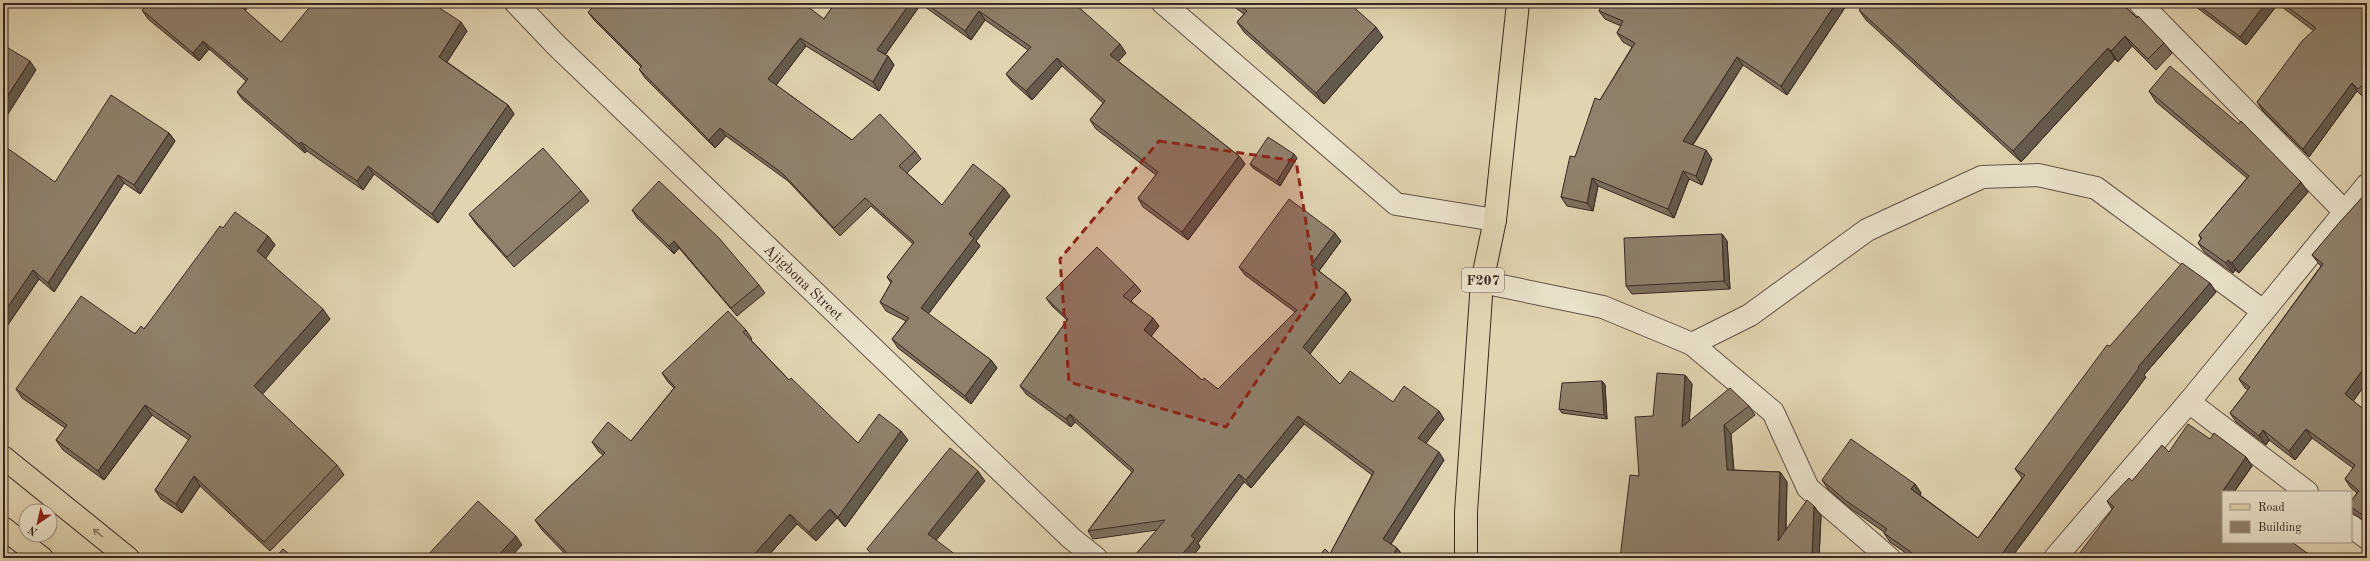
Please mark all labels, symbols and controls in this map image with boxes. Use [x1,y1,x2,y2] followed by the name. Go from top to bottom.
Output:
[760,242,845,324] street label: Ajigbona Street
[1462,268,1504,292] road number: F207
[2222,491,2352,543] legend
[2258,502,2285,514] text: Road
[18,503,58,543] north arrow
[2258,522,2302,534] text: Building
[26,523,40,537] text: N
[93,529,103,538] one-way arrow

